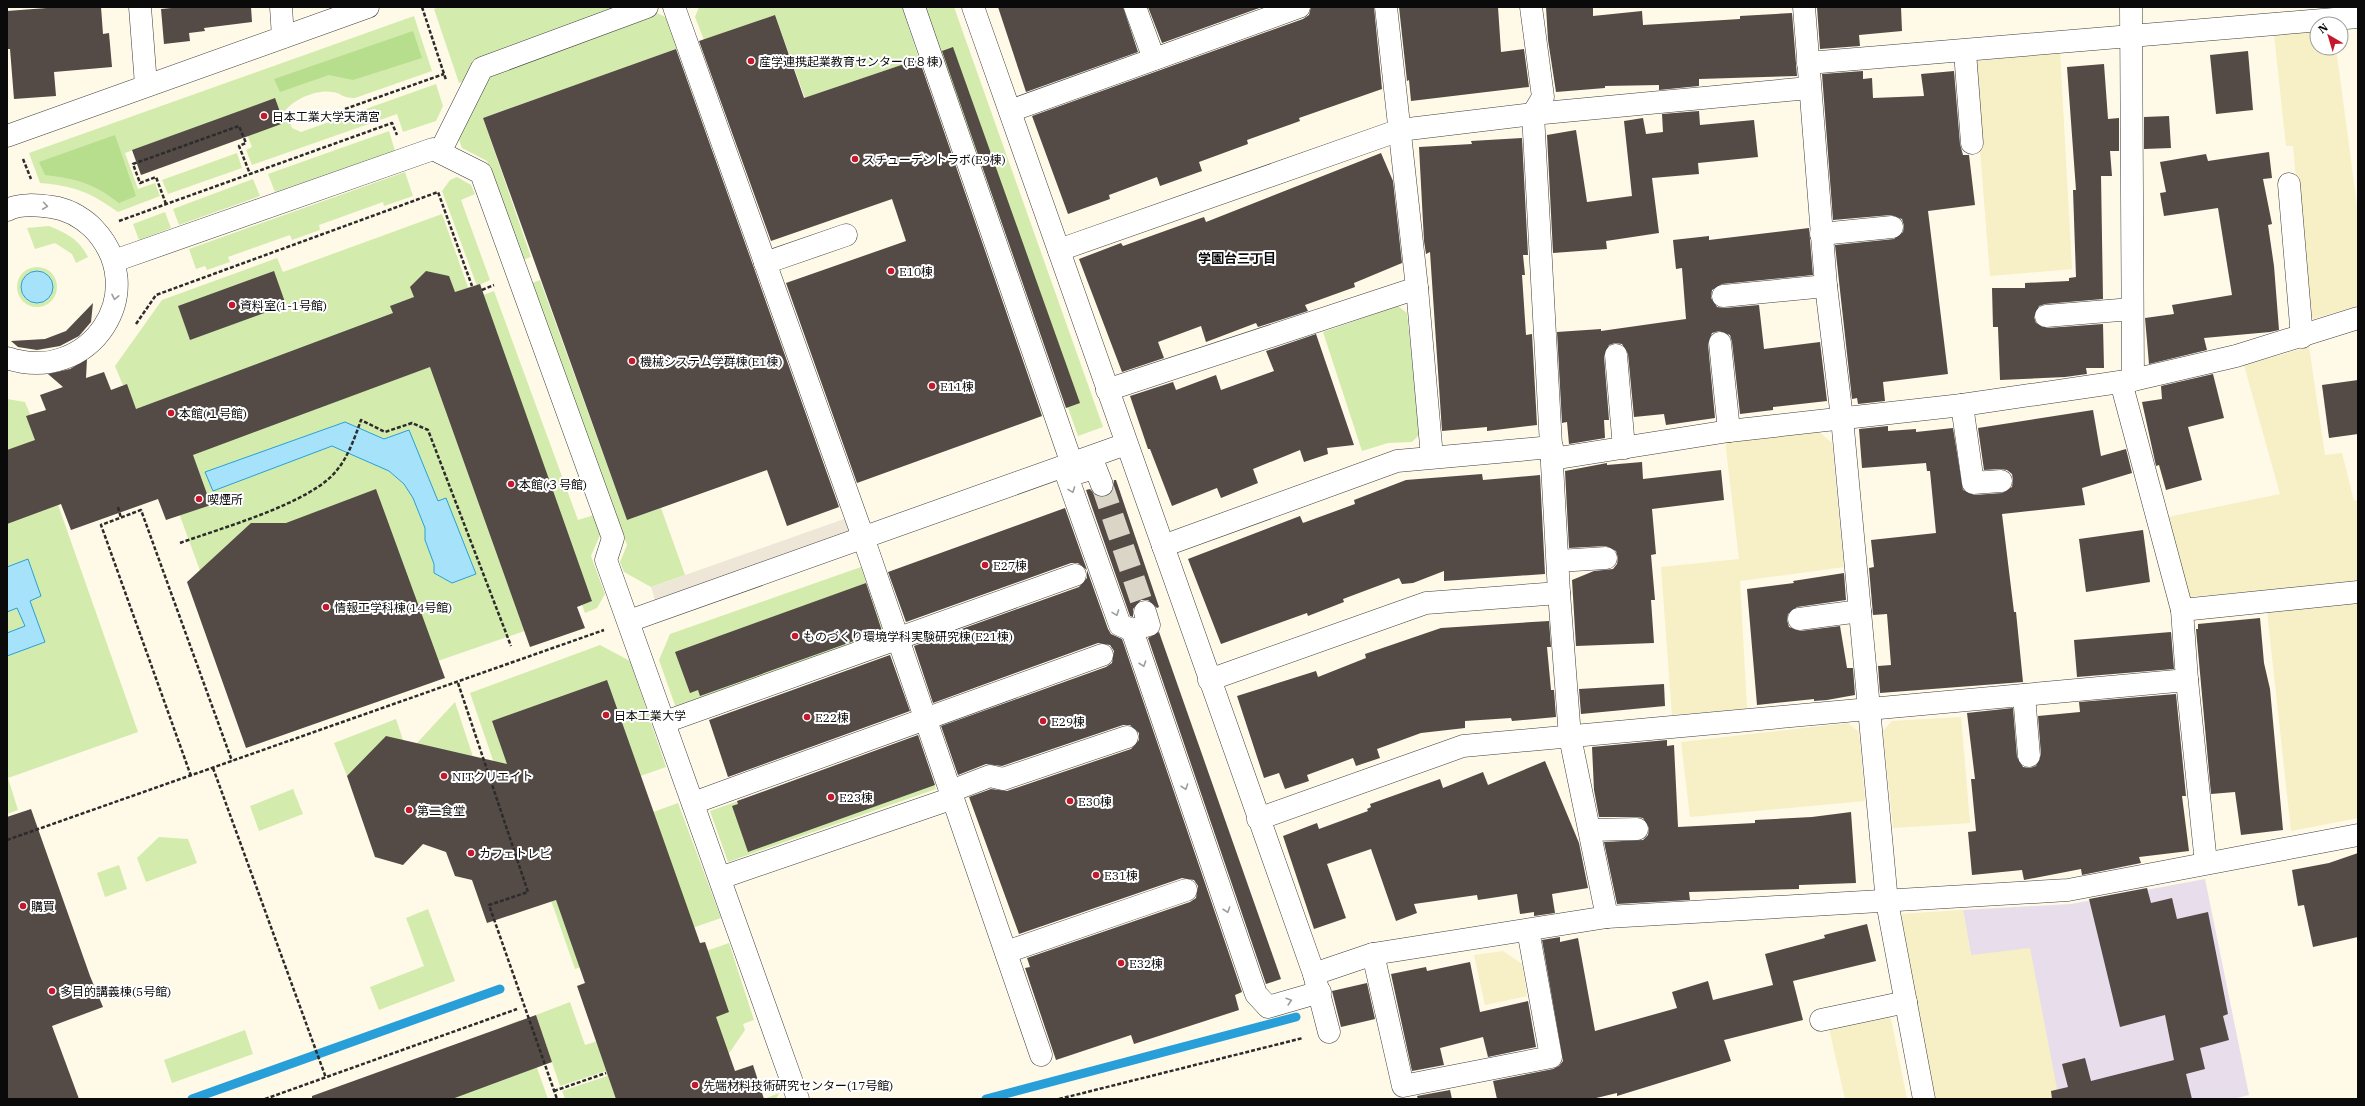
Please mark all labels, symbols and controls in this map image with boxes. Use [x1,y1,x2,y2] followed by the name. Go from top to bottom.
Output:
[2309,16,2349,56] north arrow
[2315,20,2331,36] text: N
[759,54,943,69] place label: 産学連携起業教育センター(E８棟)
[746,56,756,66] marker: 産学連携起業教育センター(E８棟)
[272,109,380,124] place label: 日本工業大学天満宮
[259,111,269,121] marker: 日本工業大学天満宮
[863,152,1006,167] place label: スチューデントラボ(E9棟)
[850,154,860,164] marker: スチューデントラボ(E9棟)
[42,201,48,210] one-way arrow
[1198,250,1276,267] district label: 学園台三丁目
[899,264,933,279] place label: E10棟
[886,266,896,276] marker: E10棟
[111,294,119,300] one-way arrow
[240,298,327,313] place label: 資料室(1-1号館)
[227,300,237,310] marker: 資料室(1-1号館)
[640,354,782,369] place label: 機械システム学群棟(E1棟)
[627,356,637,366] marker: 機械システム学群棟(E1棟)
[940,379,974,394] place label: E11棟
[927,381,937,391] marker: E11棟
[179,406,247,421] place label: 本館(１号館)
[166,408,176,418] marker: 本館(１号館)
[519,477,587,492] place label: 本館(３号館)
[506,479,516,489] marker: 本館(３号館)
[1068,487,1076,494] one-way arrow
[207,492,243,507] place label: 喫煙所
[194,494,204,504] marker: 喫煙所
[993,558,1027,573] place label: E27棟
[980,560,990,570] marker: E27棟
[334,600,452,615] place label: 情報工学科棟(14号館)
[321,602,331,612] marker: 情報工学科棟(14号館)
[1111,609,1120,616] one-way arrow
[803,629,1013,644] place label: ものづくり環境学科実験研究棟(E21棟)
[790,631,800,641] marker: ものづくり環境学科実験研究棟(E21棟)
[1138,660,1147,667] one-way arrow
[614,708,686,723] place label: 日本工業大学
[601,710,611,720] marker: 日本工業大学
[815,710,849,725] place label: E22棟
[802,712,812,722] marker: E22棟
[1051,714,1085,729] place label: E29棟
[1038,716,1048,726] marker: E29棟
[452,769,533,784] place label: NITクリエイト
[439,771,449,781] marker: NITクリエイト
[1180,783,1189,790] one-way arrow
[839,790,873,805] place label: E23棟
[826,792,836,802] marker: E23棟
[1078,794,1112,809] place label: E30棟
[1065,796,1075,806] marker: E30棟
[417,803,465,818] place label: 第二食堂
[404,805,414,815] marker: 第二食堂
[479,846,551,861] place label: カフェトレビ
[466,848,476,858] marker: カフェトレビ
[1104,868,1138,883] place label: E31棟
[1091,870,1101,880] marker: E31棟
[31,899,55,914] place label: 購買
[18,901,28,911] marker: 購買
[1222,906,1230,913] one-way arrow
[1129,956,1163,971] place label: E32棟
[1116,958,1126,968] marker: E32棟
[60,984,171,999] place label: 多目的講義棟(5号館)
[47,986,57,996] marker: 多目的講義棟(5号館)
[1286,997,1293,1006] one-way arrow
[703,1078,893,1093] place label: 先端材料技術研究センター(17号館)
[690,1080,700,1090] marker: 先端材料技術研究センター(17号館)

